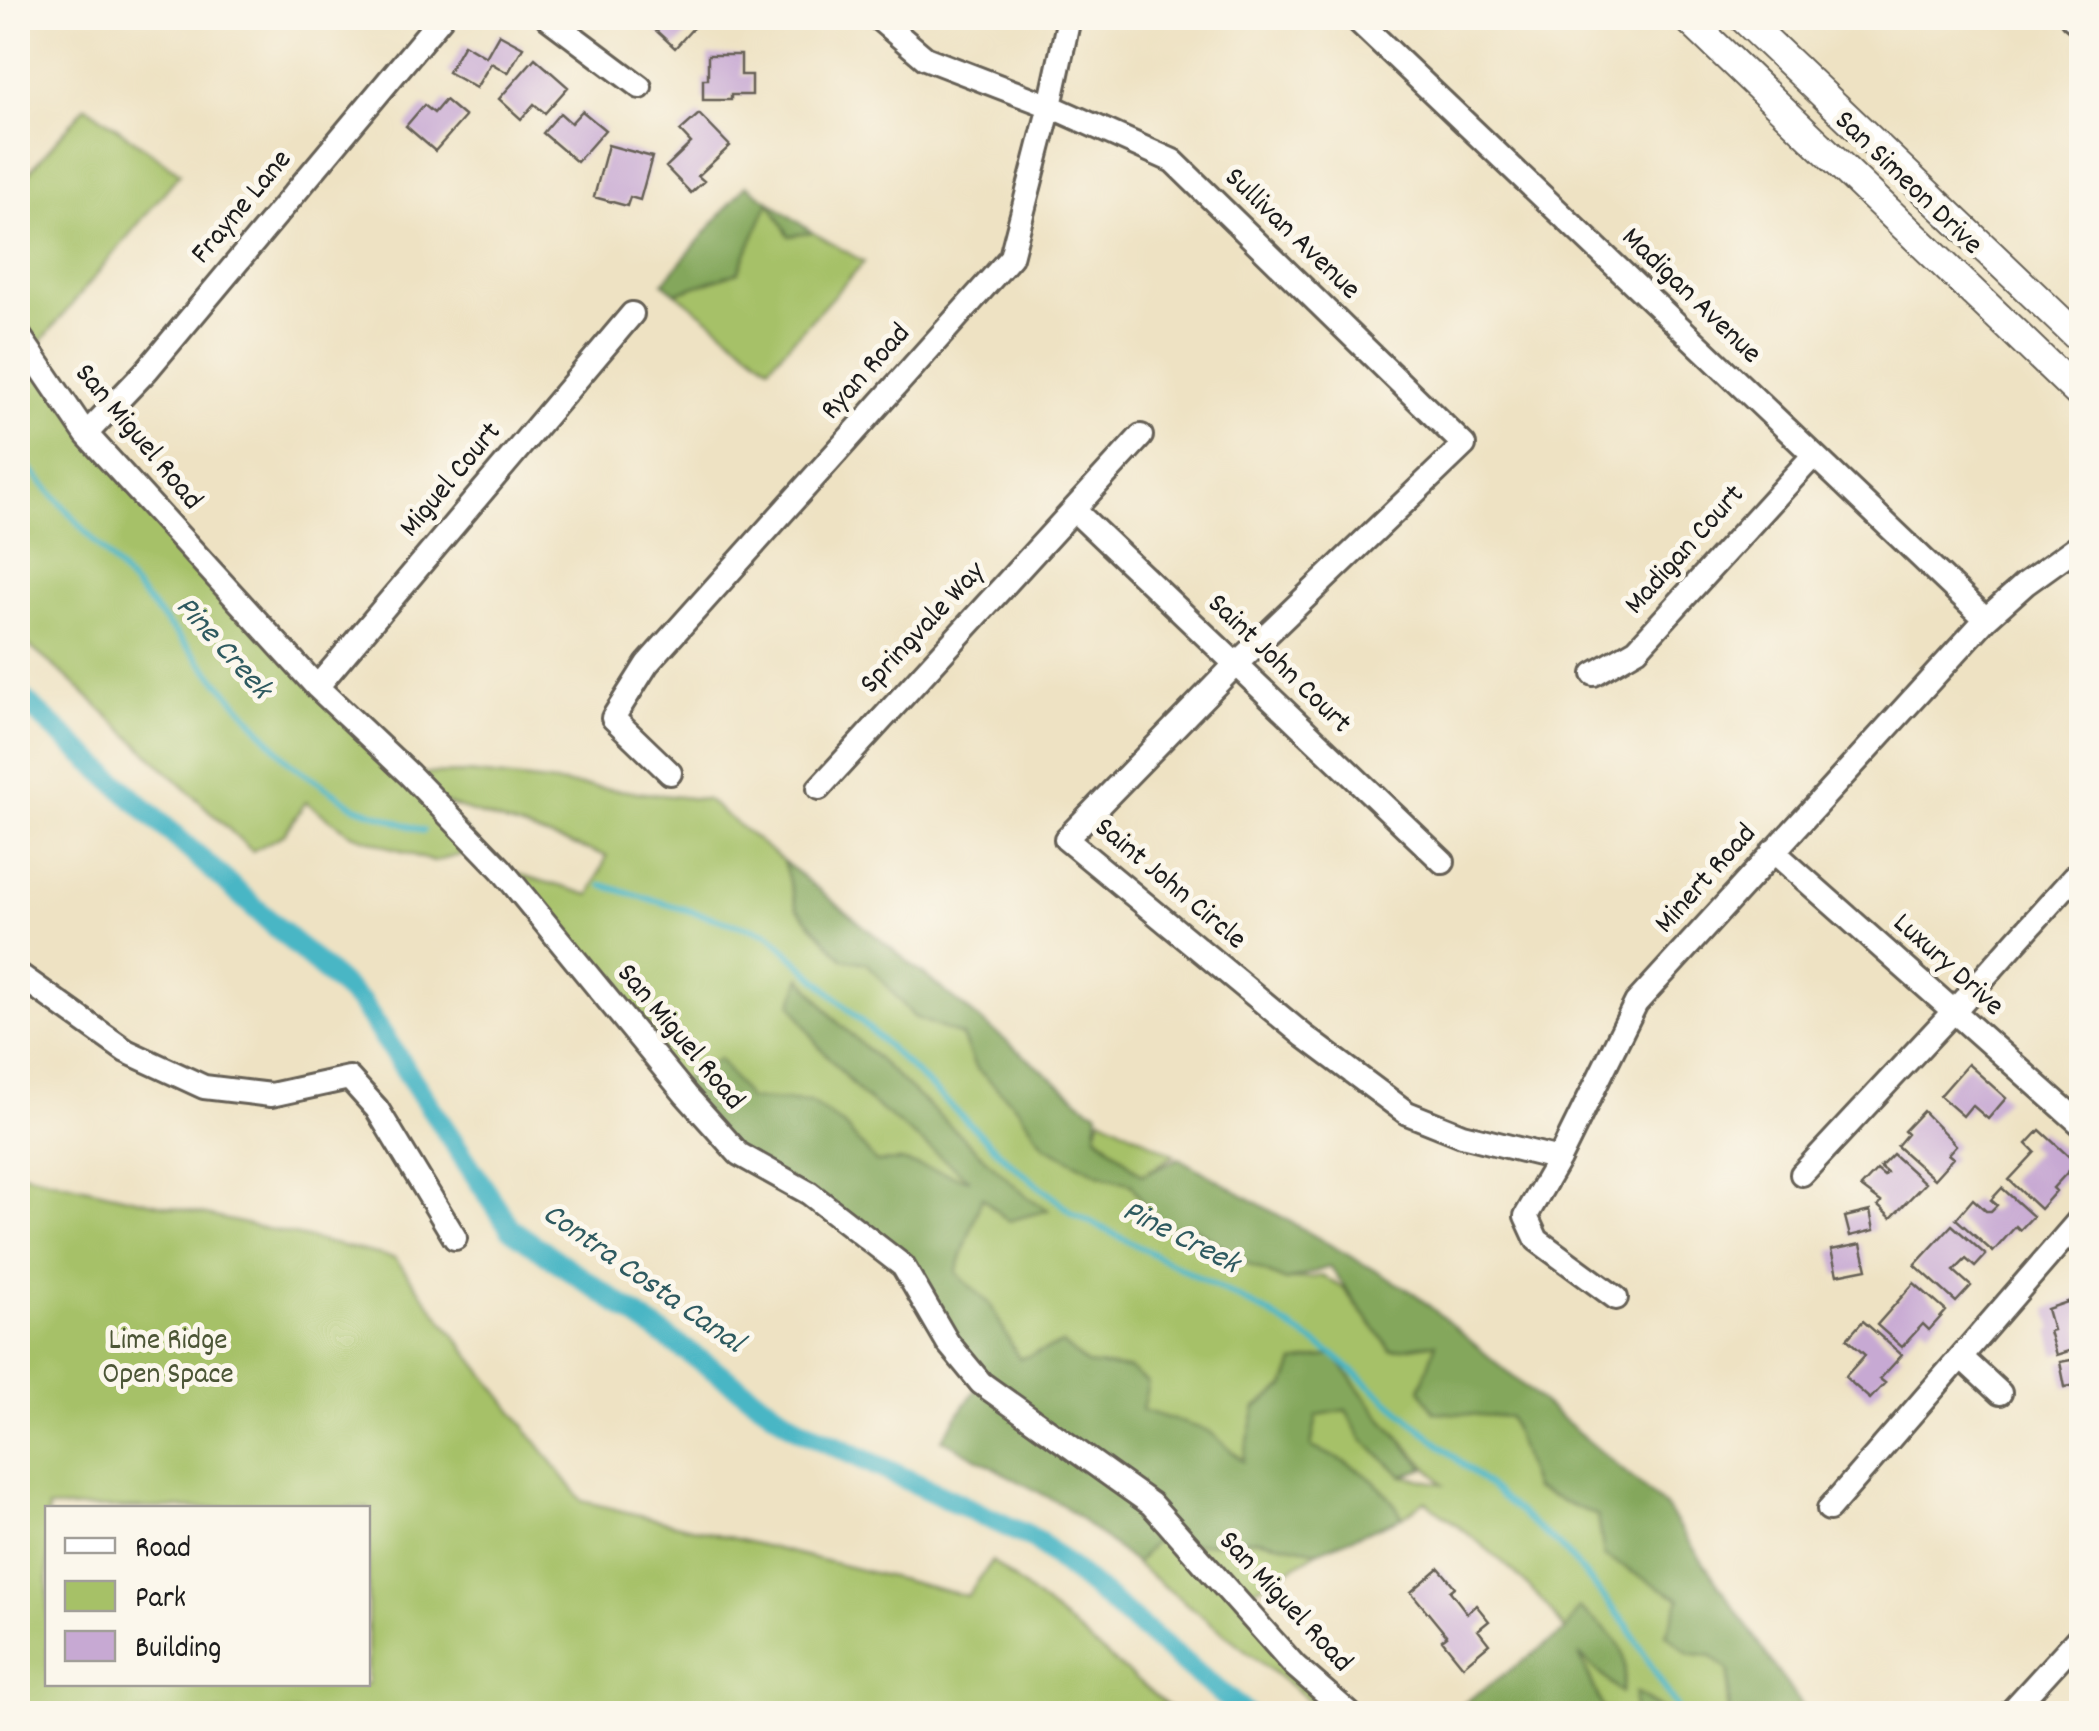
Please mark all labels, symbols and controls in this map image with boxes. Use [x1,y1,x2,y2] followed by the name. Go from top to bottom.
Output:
[1823,102,1991,266] street label: San Simeon Drive
[182,141,304,275] street label: Frayne Lane
[1213,159,1369,311] street label: Sullivan Avenue
[1610,219,1770,375] street label: Madigan Avenue
[812,315,922,431] street label: Ryan Road
[63,355,211,521] street label: San Miguel Road
[391,414,513,548] street label: Miguel Court
[1616,476,1756,626] street label: Madigan Court
[851,552,998,705] street label: Springvale Way
[1196,585,1360,745] street label: Saint John Court
[163,587,283,713] water label: Pine Creek
[1083,808,1255,962] street label: Saint John Circle
[1646,815,1768,945] street label: Minert Road
[1882,904,2012,1028] street label: Luxury Drive
[605,955,753,1121] street label: San Miguel Road
[1114,1190,1249,1289] water label: Pine Creek
[532,1193,754,1368] water label: Contra Costa Canal
[102,1321,234,1398] park label: Lime Ridge Open Space
[45,1506,370,1686] legend
[1207,1522,1361,1684] street label: San Miguel Road
[135,1529,191,1572] text: Road
[135,1579,186,1622] text: Park
[135,1629,221,1672] text: Building

